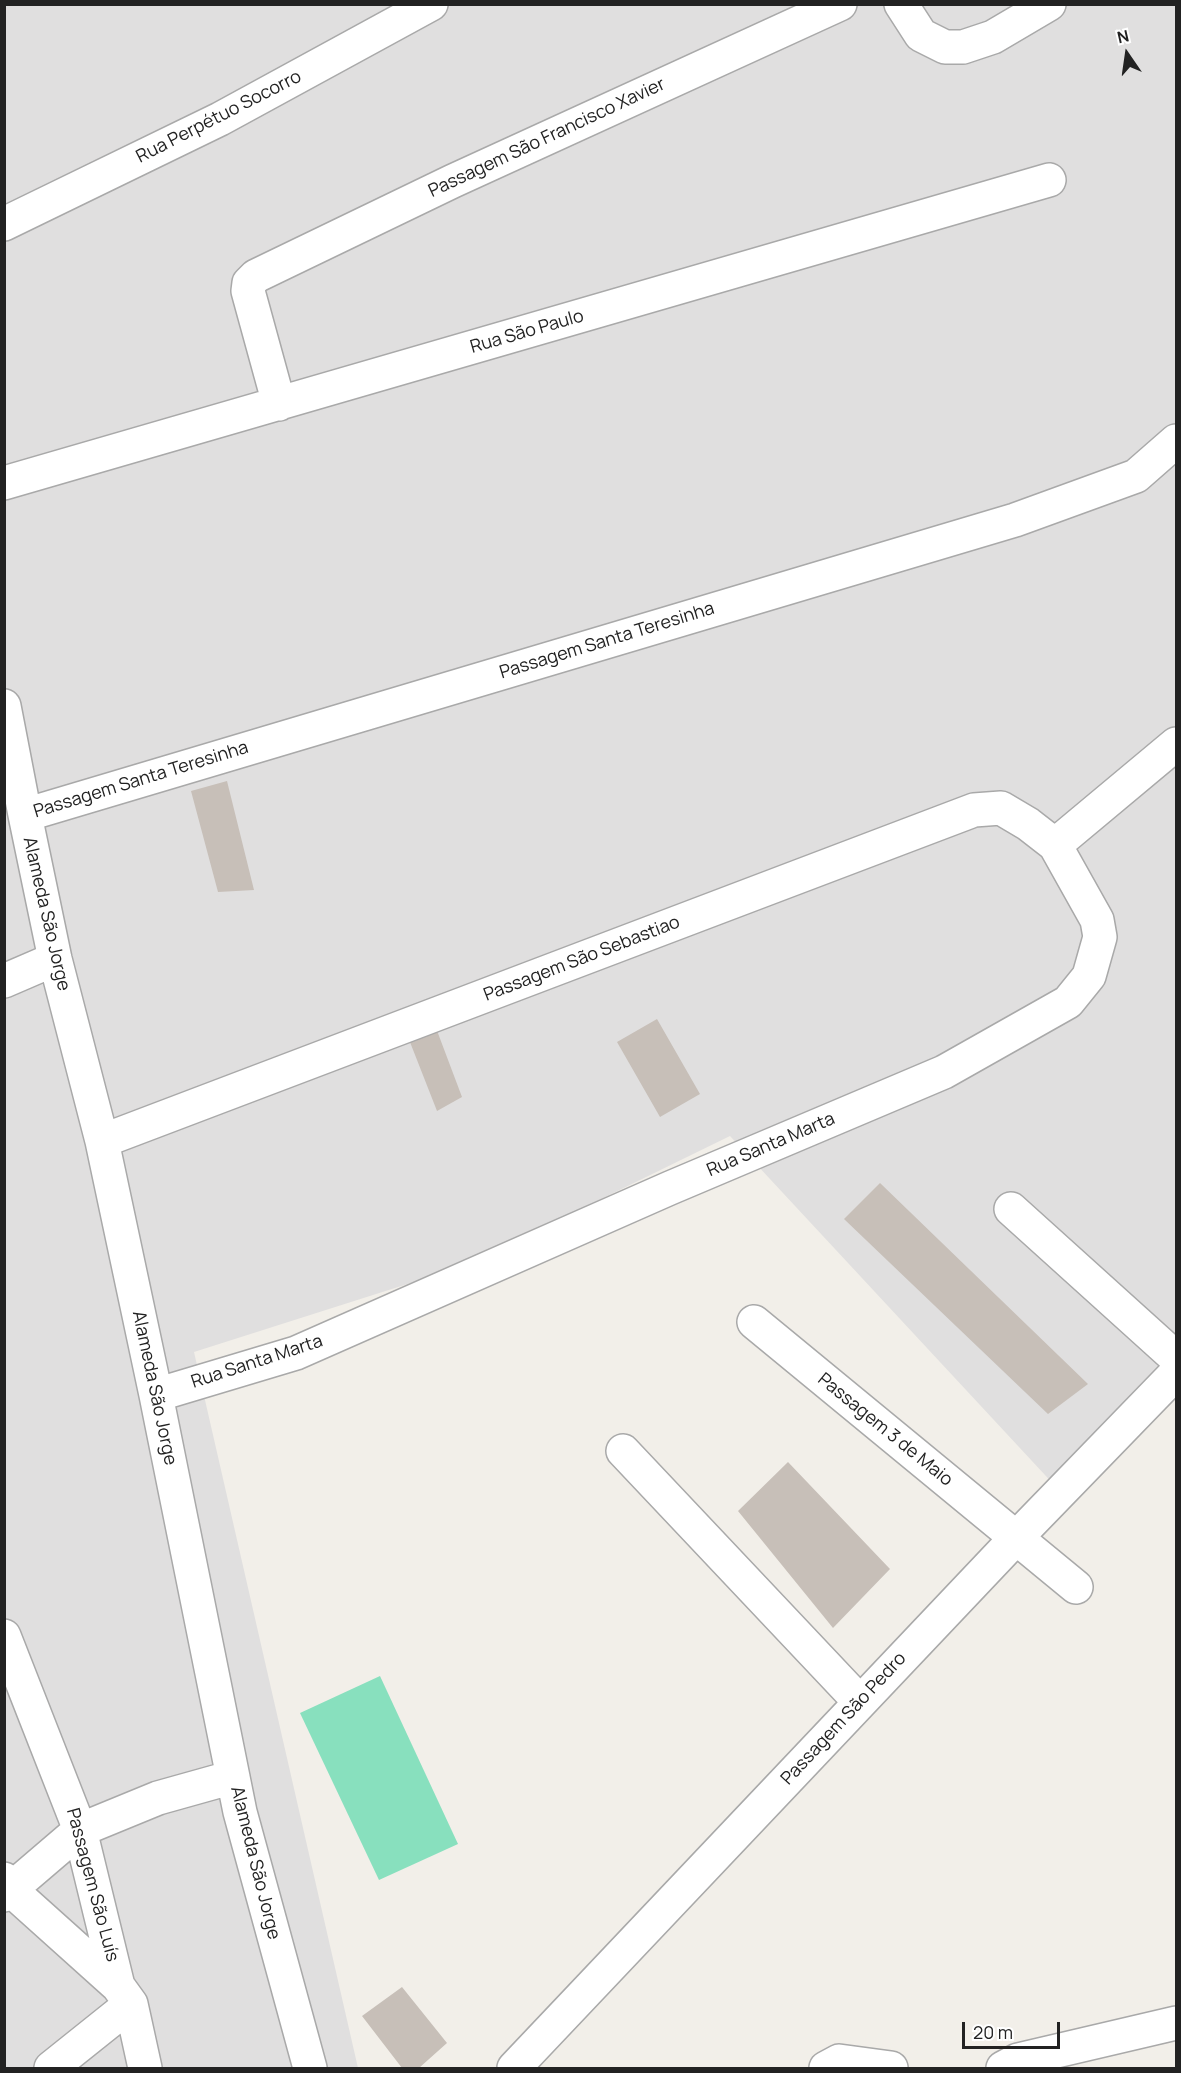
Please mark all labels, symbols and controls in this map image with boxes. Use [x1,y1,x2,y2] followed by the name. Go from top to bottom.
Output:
[1097,24,1157,84] north arrow
[1115,24,1131,48] text: N
[133,66,305,168] street label: Rua Perpétuo Socorro
[425,74,669,202] street label: Passagem São Francisco Xavier
[468,305,586,359] street label: Rua São Paulo
[497,598,717,684] street label: Passagem Santa Teresinha
[31,737,251,823] street label: Passagem Santa Teresinha
[18,835,74,993] street label: Alameda São Jorge
[481,912,683,1006] street label: Passagem São Sebastiao
[704,1108,838,1182] street label: Rua Santa Marta
[127,1309,181,1467] street label: Alameda São Jorge
[188,1331,326,1393] street label: Rua Santa Marta
[813,1369,957,1491] street label: Passagem 3 de Maio
[777,1648,911,1790] street label: Passagem São Pedro
[226,1784,284,1942] street label: Alameda São Jorge
[61,1806,123,1964] street label: Passagem São Luís
[965,2010,1062,2048] scale bar
[973,2020,1013,2044] text: 20 m

